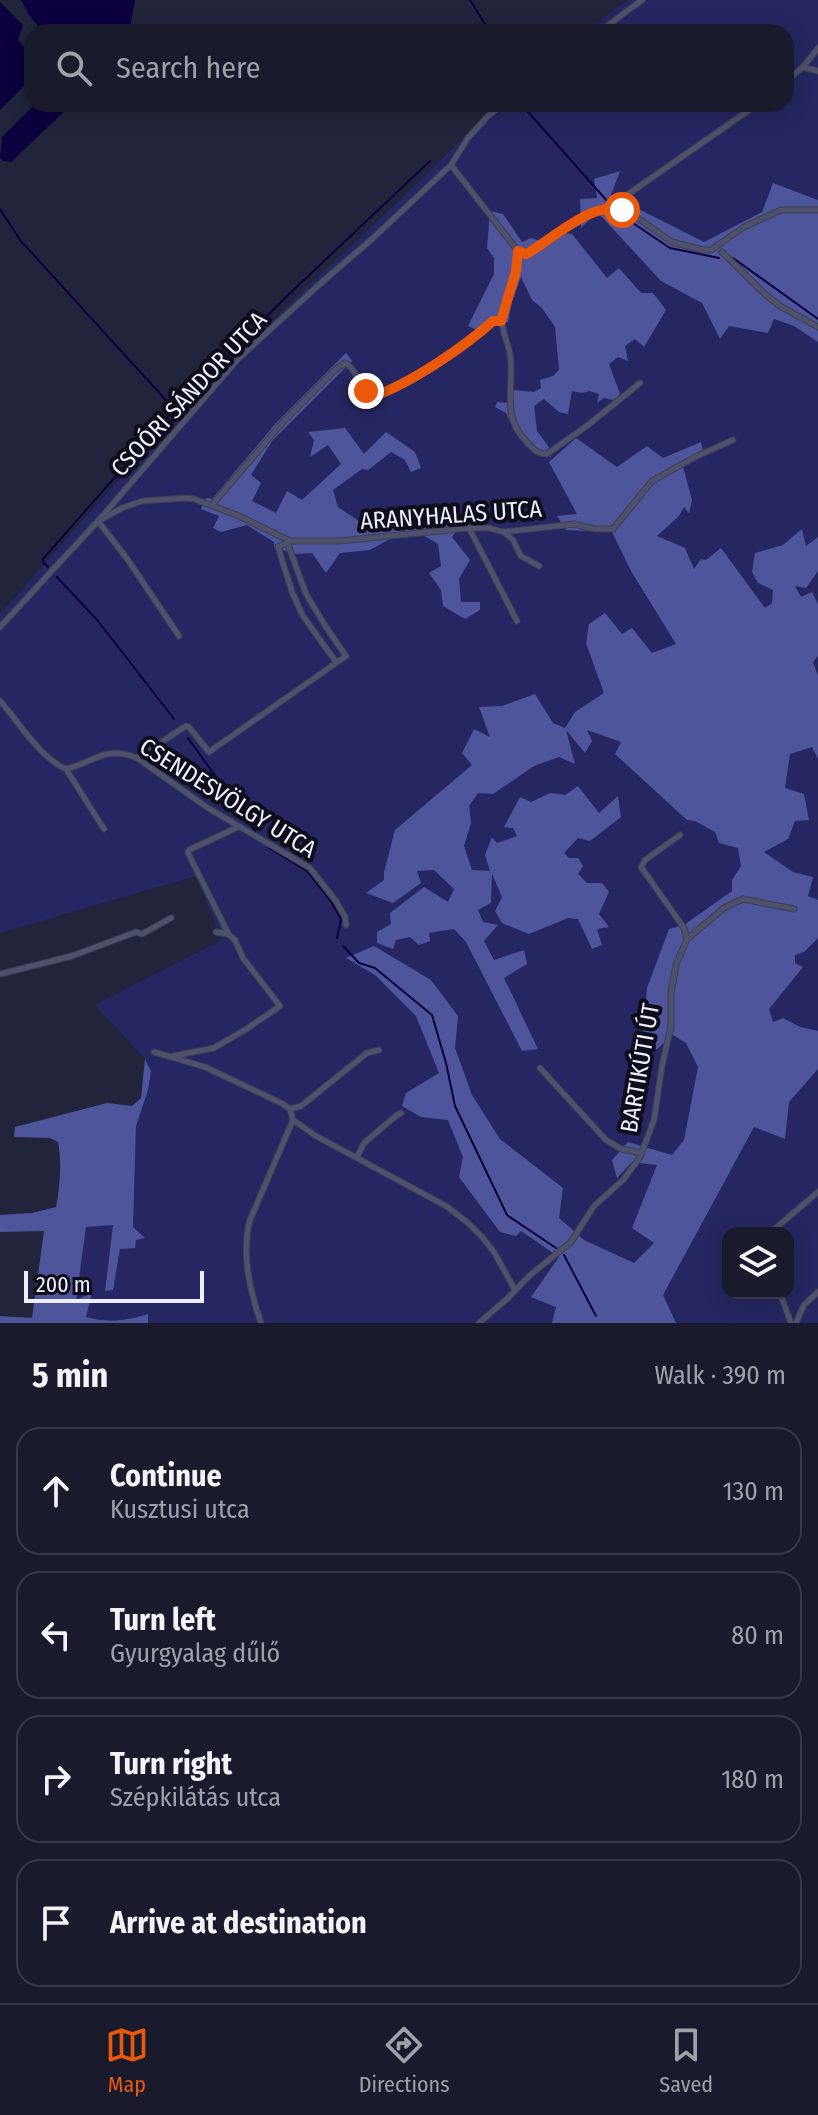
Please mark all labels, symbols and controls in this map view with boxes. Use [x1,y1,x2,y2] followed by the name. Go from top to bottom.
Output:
[24,24,794,112] search box
[52,46,96,90] icon: search
[116,50,261,86] text: Search here
[604,192,640,228] route start
[105,305,273,482] street label: CSOÓRI SÁNDOR UTCA
[348,373,384,409] route end
[359,495,543,535] street label: ARANYHALAS UTCA
[135,732,322,864] street label: CSENDESVÖLGY UTCA
[614,1001,665,1135] street label: BARTIKÚTI ÚT
[722,1227,794,1299] map controls
[722,1227,794,1299] button: layers
[24,1267,204,1303] scale bar
[36,1271,91,1298] text: 200 m
[32,1355,108,1396] text: 5 min
[654,1360,786,1391] text: Walk · 390 m
[110,1458,222,1494] text: Continue
[34,1469,78,1513] icon: ahead
[722,1476,784,1507] text: 130 m
[110,1494,250,1525] text: Kusztusi utca
[110,1602,216,1638] text: Turn left
[34,1613,78,1657] icon: left
[731,1620,784,1651] text: 80 m
[110,1638,280,1669] text: Gyurgyalag dűlő
[110,1746,232,1782] text: Turn right
[34,1757,78,1801] icon: right
[721,1764,784,1795] text: 180 m
[110,1782,281,1813] text: Szépkilátás utca
[34,1901,78,1945] icon: arrive
[110,1905,367,1941] text: Arrive at destination
[105,2023,149,2098] tab: Map
[359,2023,450,2098] tab: Directions
[659,2023,713,2098] tab: Saved

